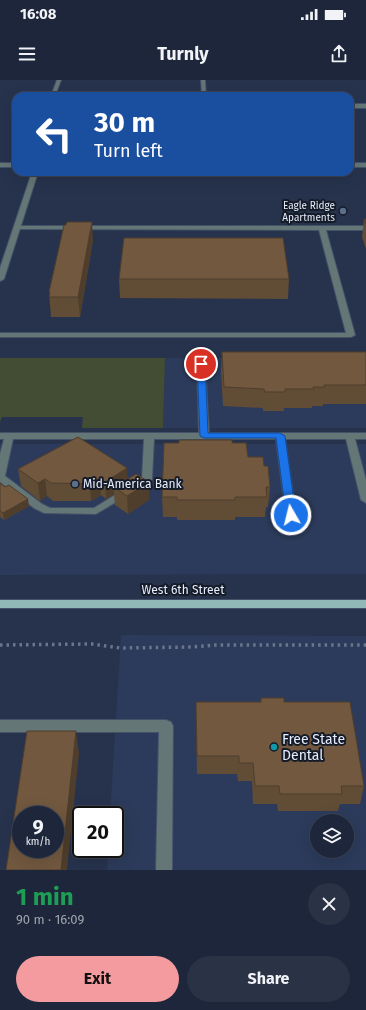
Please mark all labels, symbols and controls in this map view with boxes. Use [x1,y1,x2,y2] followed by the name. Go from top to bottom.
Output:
[20,5,57,23] text: 16:08
[16,43,38,65] icon: menu
[157,43,209,65] text: Turnly
[328,43,350,65] icon: share
[94,106,155,139] text: 30 m
[28,108,80,160] icon: left
[94,140,163,162] text: Turn left
[282,200,335,224] place label: Eagle Ridge Apartments
[338,206,348,216] marker: Eagle Ridge Apartments
[184,347,218,381] pin
[190,353,212,375] icon: arrive
[83,477,183,491] place label: Mid-America Bank
[70,479,80,489] marker: Mid-America Bank
[270,494,312,536] position arrow
[142,583,225,597] street label: West 6th Street
[282,731,345,764] place label: Free State Dental
[269,742,279,752] marker: Free State Dental
[72,806,124,858] speed limit sign: 20
[310,814,354,858] map controls
[310,814,354,858] button: layers
[32,815,44,839] text: 9
[26,836,50,848] text: km/h
[16,883,74,911] text: 1 min
[308,883,350,925] button: close
[16,912,84,927] text: 90 m · 16:09
[16,956,179,1002] button: Exit
[187,956,350,1002] button: Share

